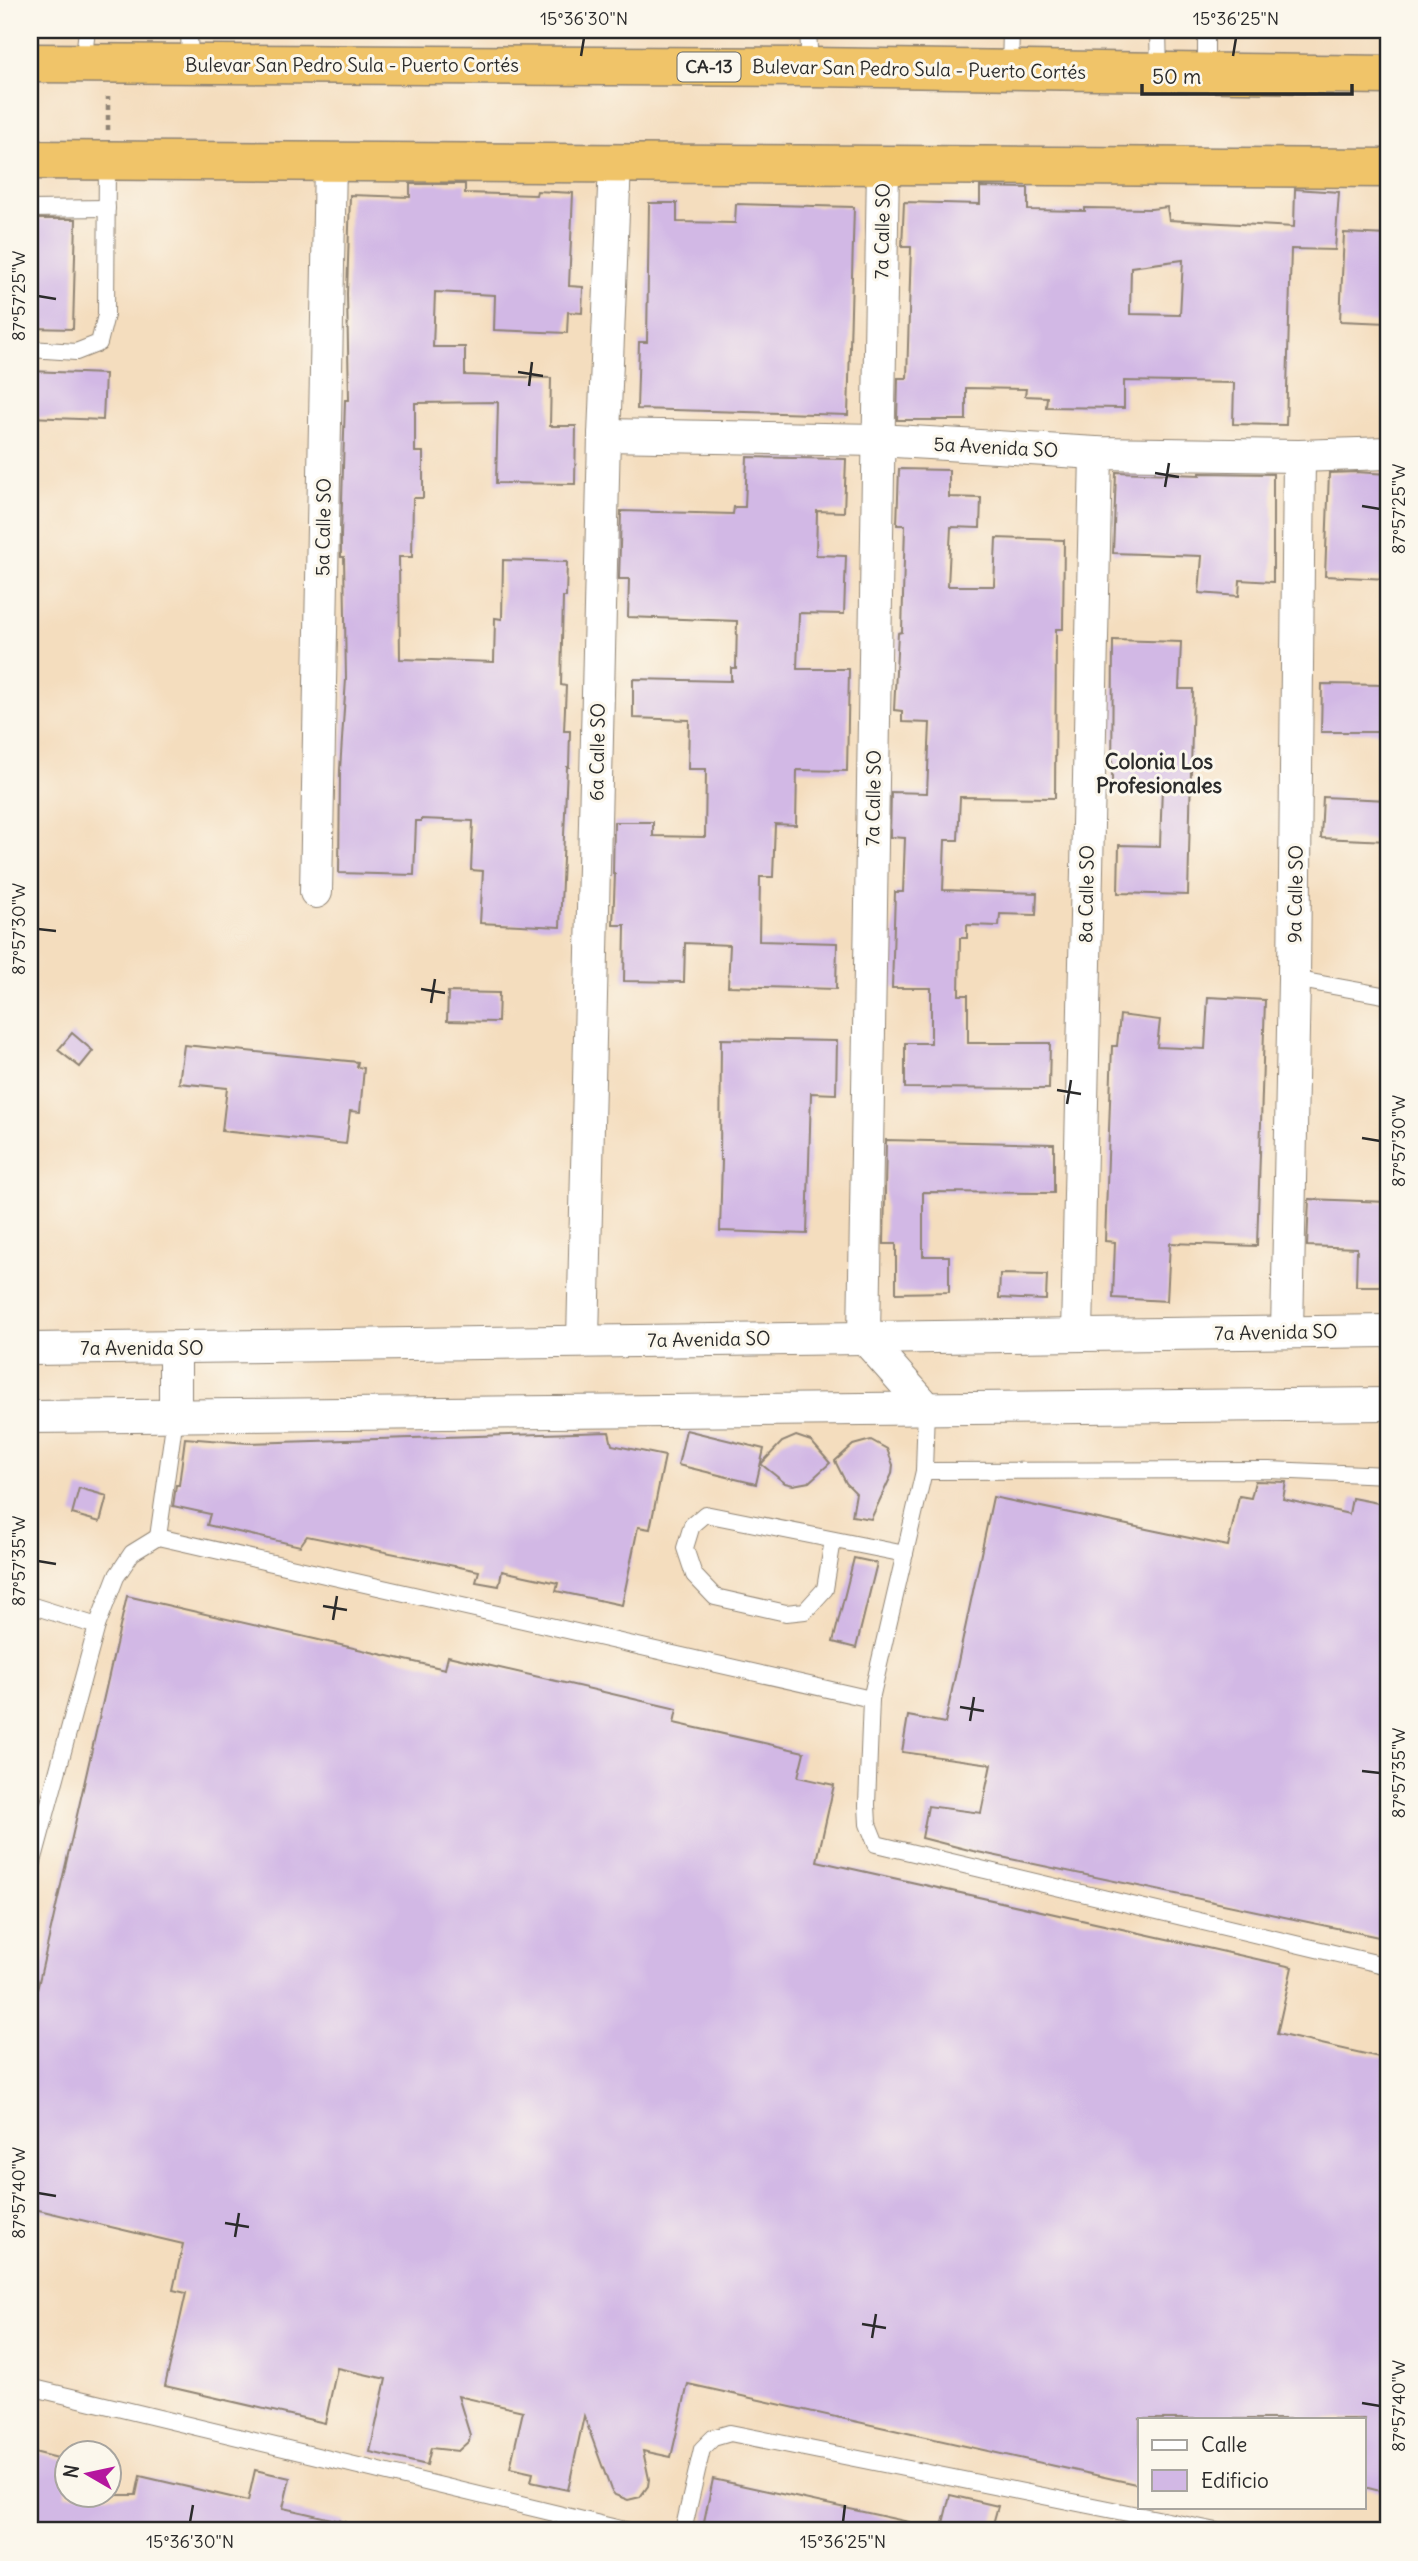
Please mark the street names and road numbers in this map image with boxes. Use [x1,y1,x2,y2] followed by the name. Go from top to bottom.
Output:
[678,52,740,82] road number: CA-13
[185,53,519,77] street label: Bulevar San Pedro Sula - Puerto Cortés
[752,54,1086,84] street label: Bulevar San Pedro Sula - Puerto Cortés
[869,183,895,279] street label: 7a Calle SO
[933,432,1059,462] street label: 5a Avenida SO
[310,478,336,576] street label: 5a Calle SO
[584,703,610,801] street label: 6a Calle SO
[860,750,886,846] street label: 7a Calle SO
[1073,845,1099,943] street label: 8a Calle SO
[1282,845,1308,943] street label: 9a Calle SO
[1214,1319,1338,1345] street label: 7a Avenida SO
[647,1326,771,1352] street label: 7a Avenida SO
[80,1336,204,1360] street label: 7a Avenida SO

